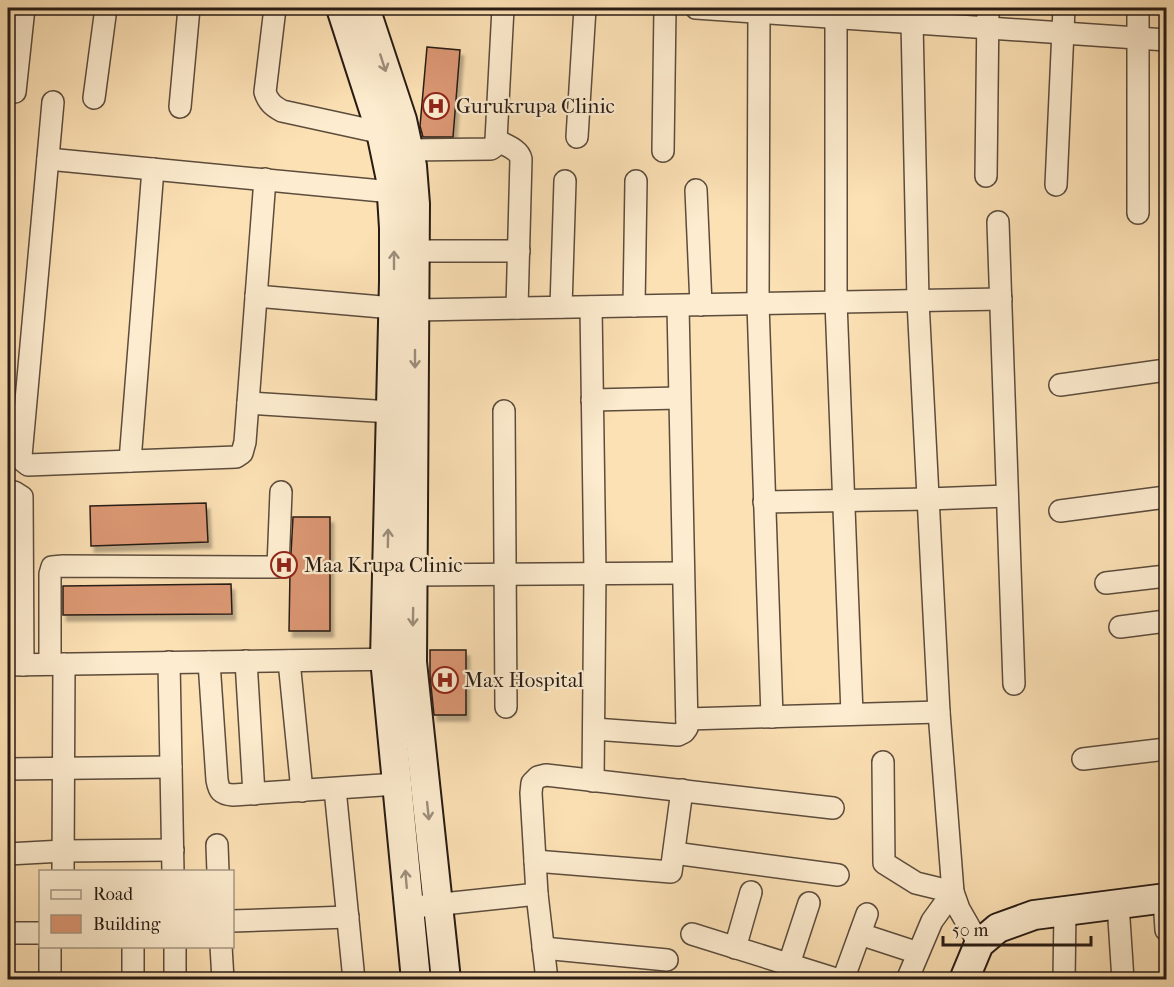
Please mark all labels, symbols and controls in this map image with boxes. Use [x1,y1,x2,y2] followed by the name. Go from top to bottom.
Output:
[378,53,389,72] one-way arrow
[421,91,451,121] hospital icon: Gurukrupa Clinic
[456,94,615,118] place label: Gurukrupa Clinic
[388,250,400,270] one-way arrow
[409,348,421,368] one-way arrow
[382,529,394,549] one-way arrow
[269,550,299,580] hospital icon: Maa Krupa Clinic
[304,553,463,577] place label: Maa Krupa Clinic
[407,606,419,626] one-way arrow
[430,665,460,695] hospital icon: Max Hospital
[464,668,584,692] place label: Max Hospital
[423,800,434,820] one-way arrow
[39,870,234,948] legend
[400,870,411,890] one-way arrow
[93,884,133,905] text: Road
[943,909,1092,947] scale bar
[93,914,161,935] text: Building
[952,920,989,941] text: 50 m

